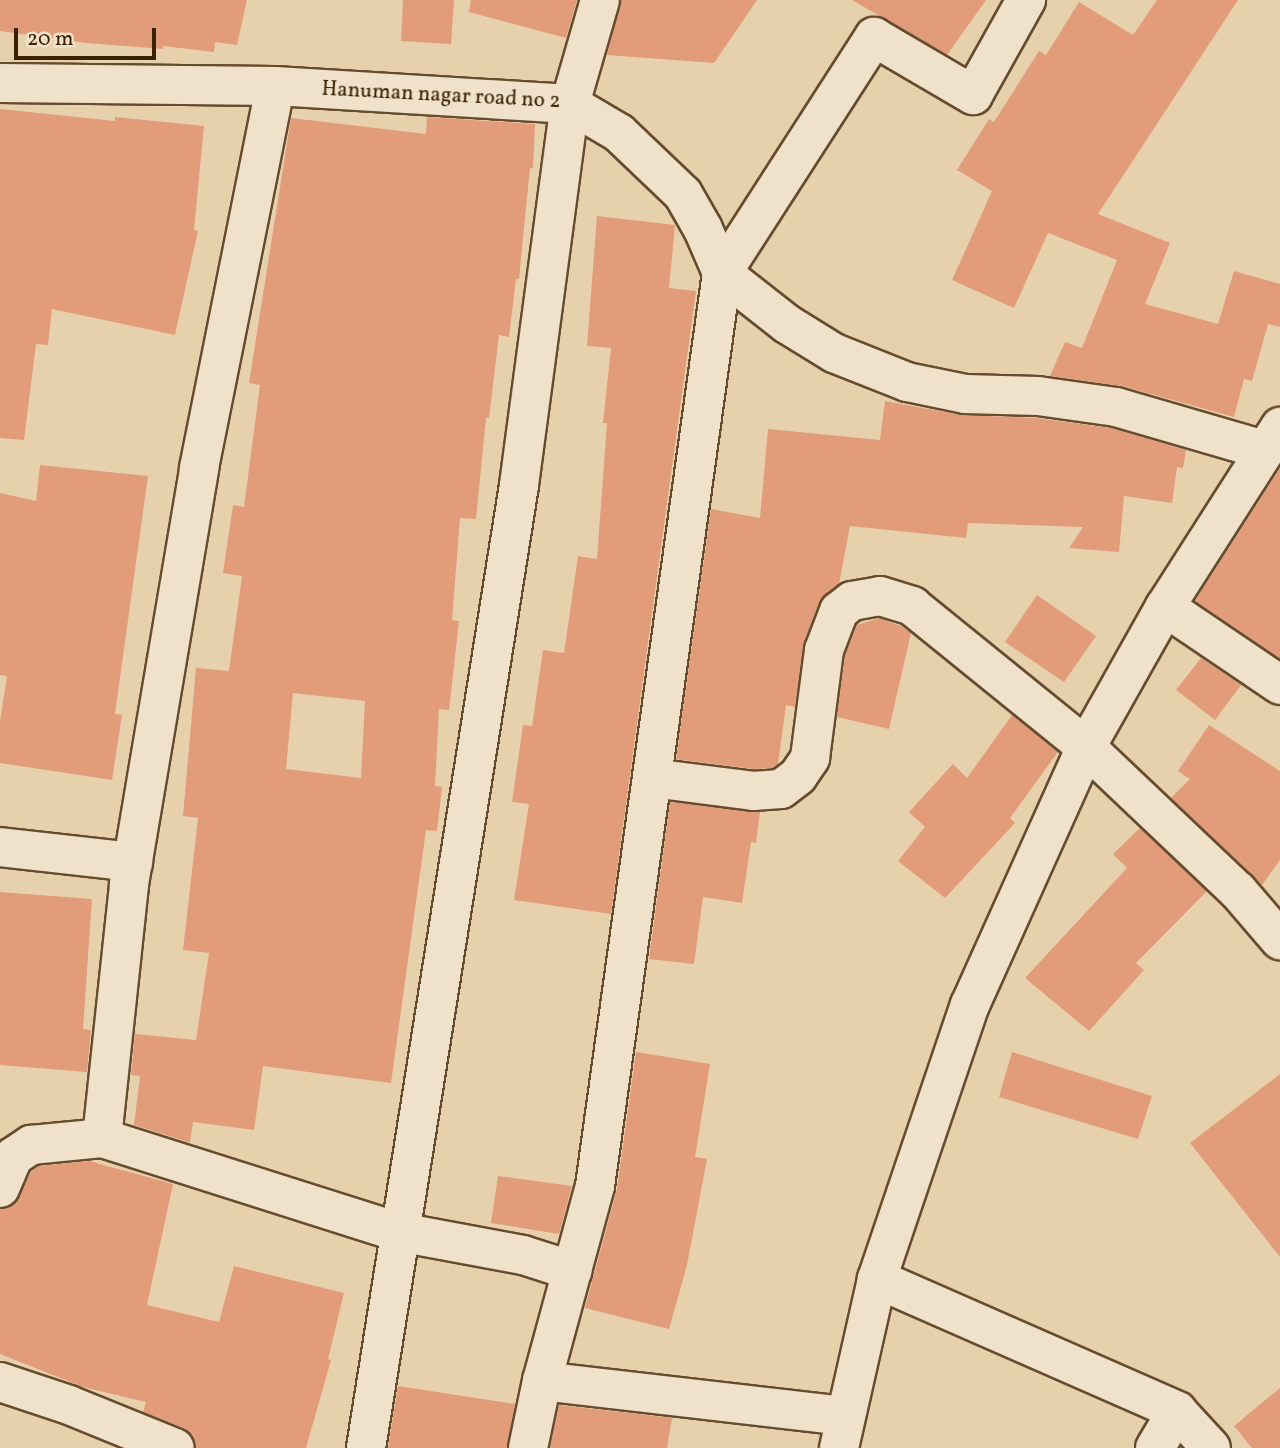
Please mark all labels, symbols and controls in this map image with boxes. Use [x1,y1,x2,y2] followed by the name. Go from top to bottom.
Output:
[18,14,159,58] scale bar
[27,25,73,54] text: 20 m
[321,77,561,115] street label: Hanuman nagar road no 2

